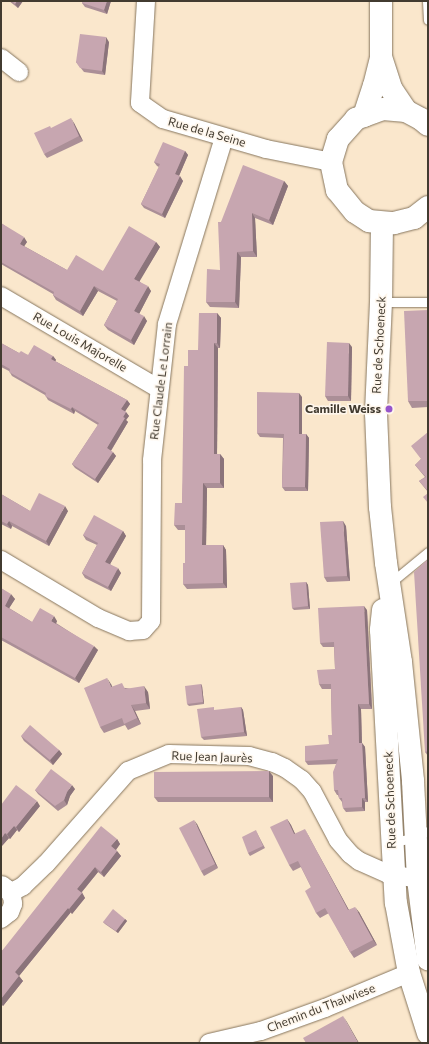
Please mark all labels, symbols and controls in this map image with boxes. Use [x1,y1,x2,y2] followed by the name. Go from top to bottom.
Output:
[166,114,248,150] street label: Rue de la Seine
[369,296,389,394] street label: Rue de Schoeneck
[30,309,130,375] street label: Rue Louis Majorelle
[147,321,175,441] street label: Rue Claude Le Lorrain
[305,402,381,416] place label: Camille Weiss
[384,404,394,414] marker: Camille Weiss
[171,748,253,766] street label: Rue Jean Jaurès
[381,751,399,849] street label: Rue de Schoeneck
[265,981,377,1035] street label: Chemin du Thalwiese

